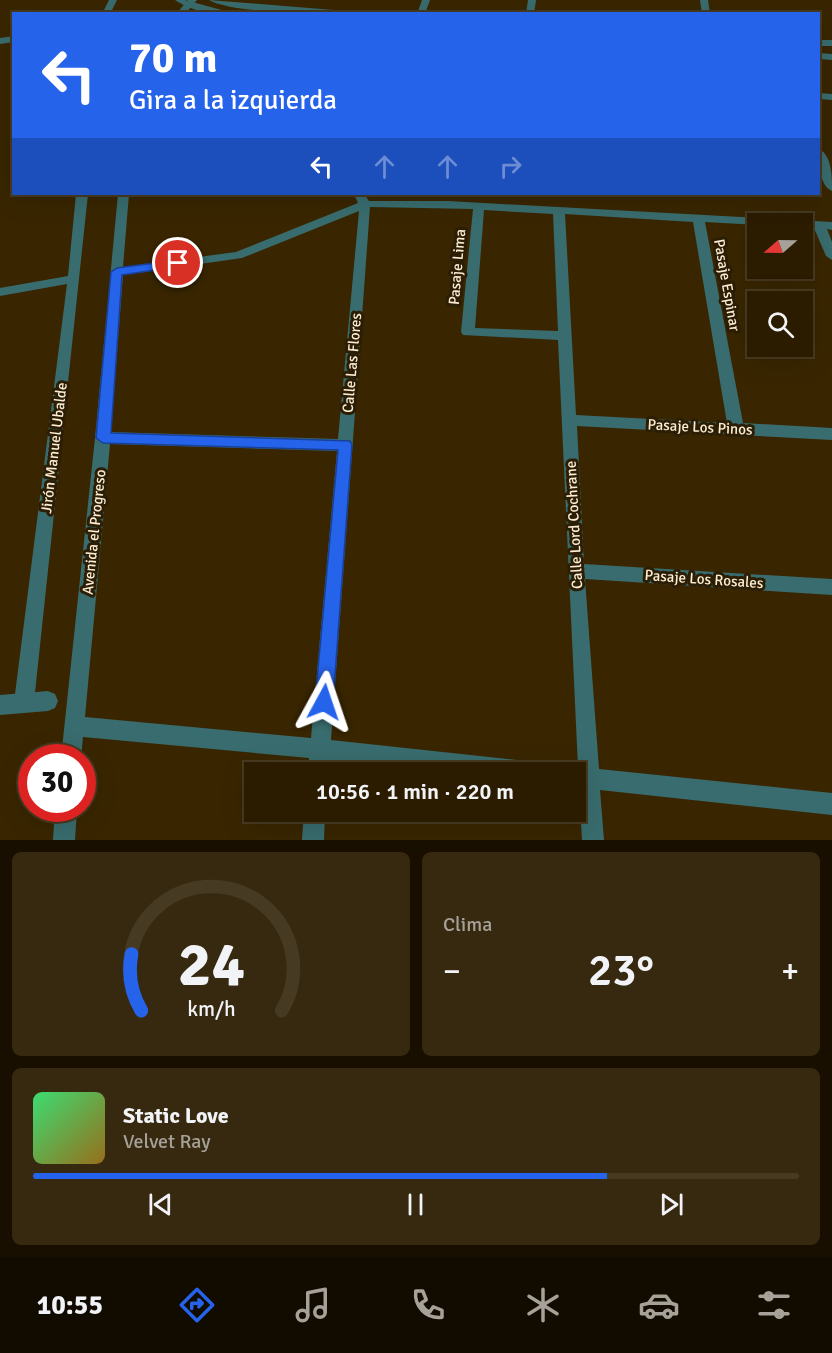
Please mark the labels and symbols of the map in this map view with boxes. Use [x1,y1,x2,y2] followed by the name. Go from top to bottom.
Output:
[747,213,813,279] north arrow
[445,228,469,306] street label: Pasaje Lima
[152,237,203,288] pin
[710,237,744,333] street label: Pasaje Espinar
[339,312,365,414] street label: Calle Las Flores
[37,381,71,515] street label: Jirón Manuel Ubalde
[647,415,753,439] street label: Pasaje Los Pinos
[562,460,586,590] street label: Calle Lord Cochrane
[78,468,110,595] street label: Avenida el Progreso
[644,566,764,592] street label: Pasaje Los Rosales
[292,670,356,734] position arrow
[18,744,96,822] speed limit sign: 30

